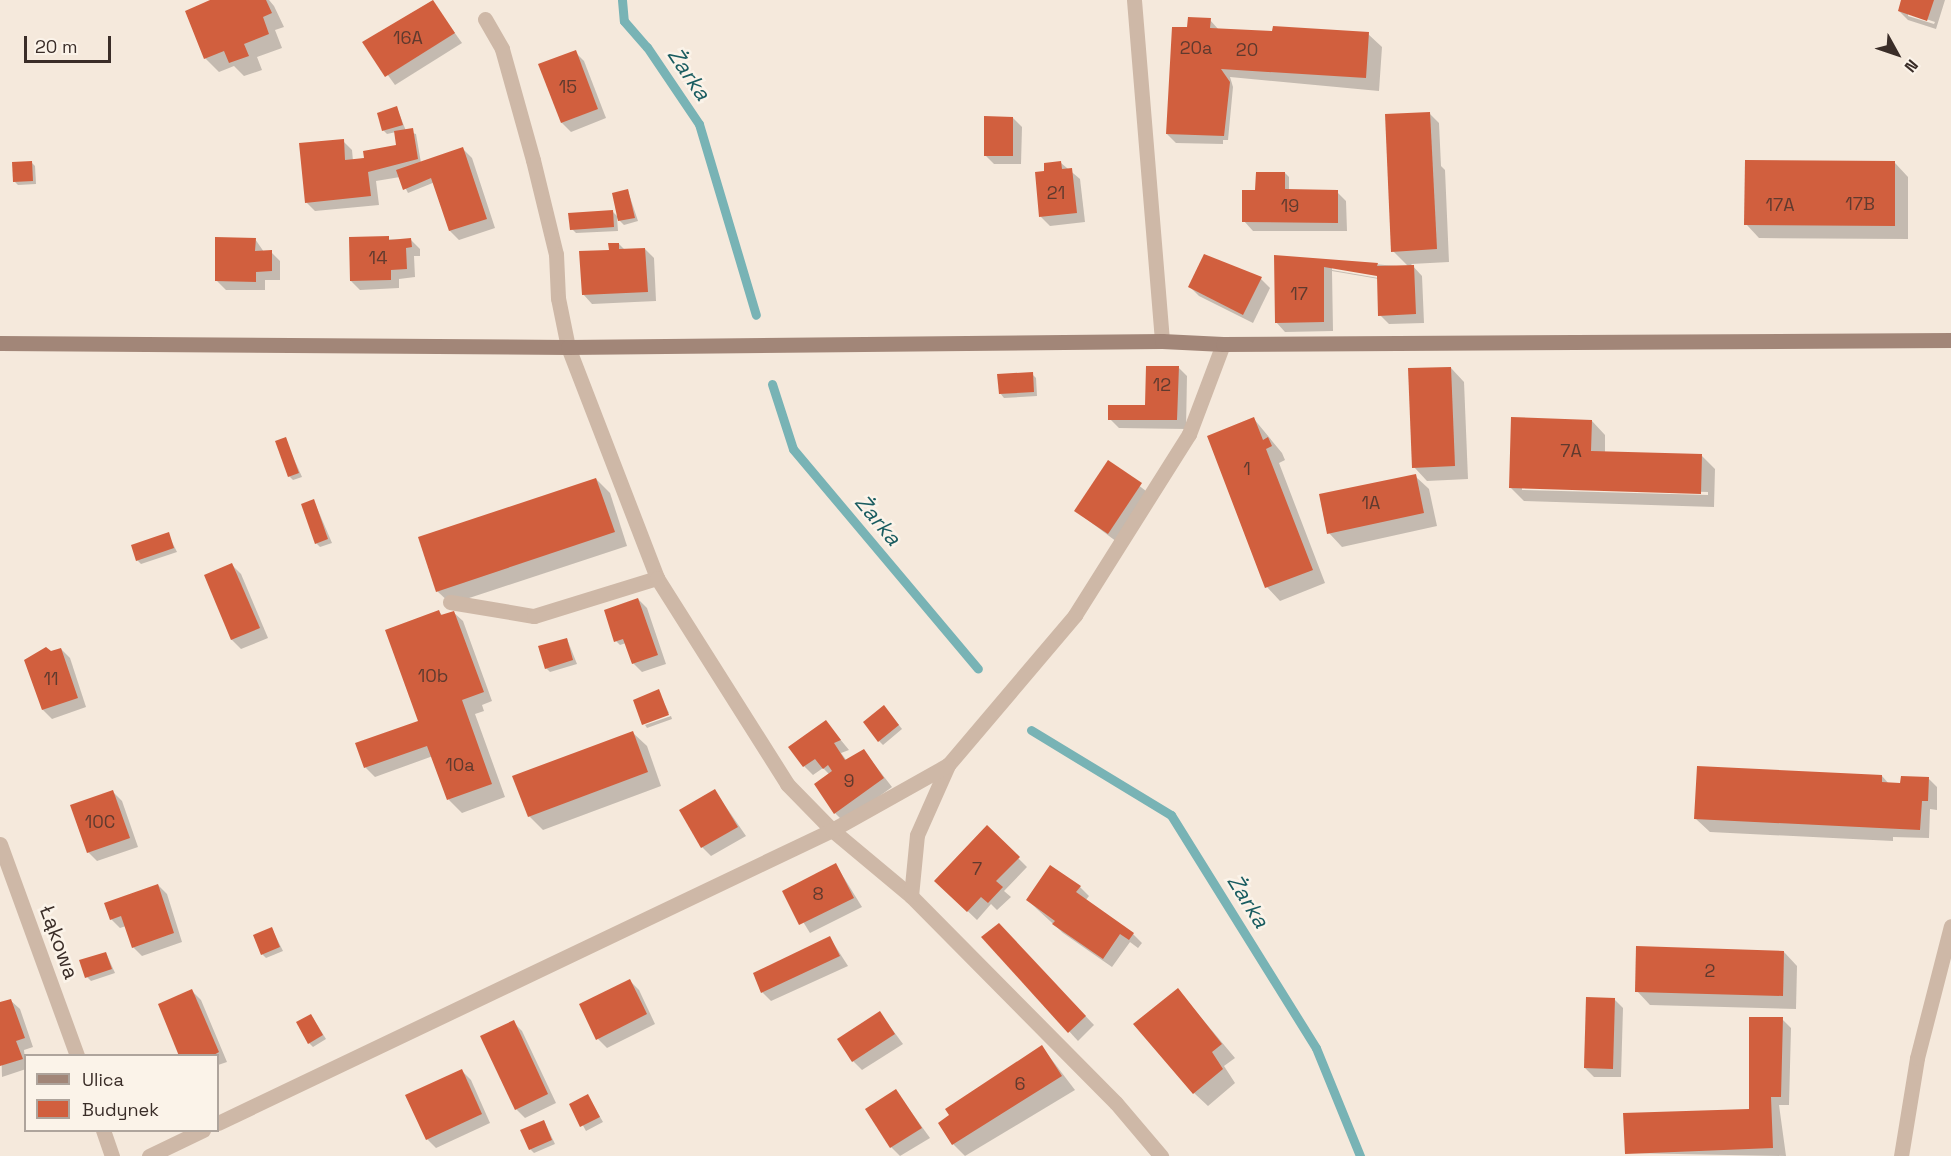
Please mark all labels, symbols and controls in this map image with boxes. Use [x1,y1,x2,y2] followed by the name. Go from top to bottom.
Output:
[27,24,114,62] scale bar
[1867,24,1927,84] north arrow
[393,27,423,49] house number: 16A
[35,35,78,58] text: 20 m
[1180,37,1212,59] house number: 20a
[1236,39,1258,61] house number: 20
[662,43,716,105] water label: Żarka
[1900,55,1923,77] text: N
[559,76,577,98] house number: 15
[1047,182,1065,204] house number: 21
[1845,193,1875,215] house number: 17B
[1765,194,1795,216] house number: 17A
[1281,195,1299,217] house number: 19
[369,247,387,269] house number: 14
[1290,283,1308,305] house number: 17
[1153,374,1171,396] house number: 12
[1560,440,1582,462] house number: 7A
[1243,458,1251,480] house number: 1
[849,489,907,551] water label: Żarka
[1362,492,1380,514] house number: 1A
[418,665,448,687] house number: 10b
[43,668,59,690] house number: 11
[445,754,475,776] house number: 10a
[843,770,855,792] house number: 9
[85,811,115,833] house number: 10C
[972,858,982,880] house number: 7
[1221,869,1275,933] water label: Żarka
[812,883,824,905] house number: 8
[34,902,84,982] street label: Łąkowa
[1705,960,1715,982] house number: 2
[24,1054,219,1132] legend
[82,1068,124,1091] text: Ulica
[1014,1073,1026,1095] house number: 6
[82,1098,159,1121] text: Budynek

